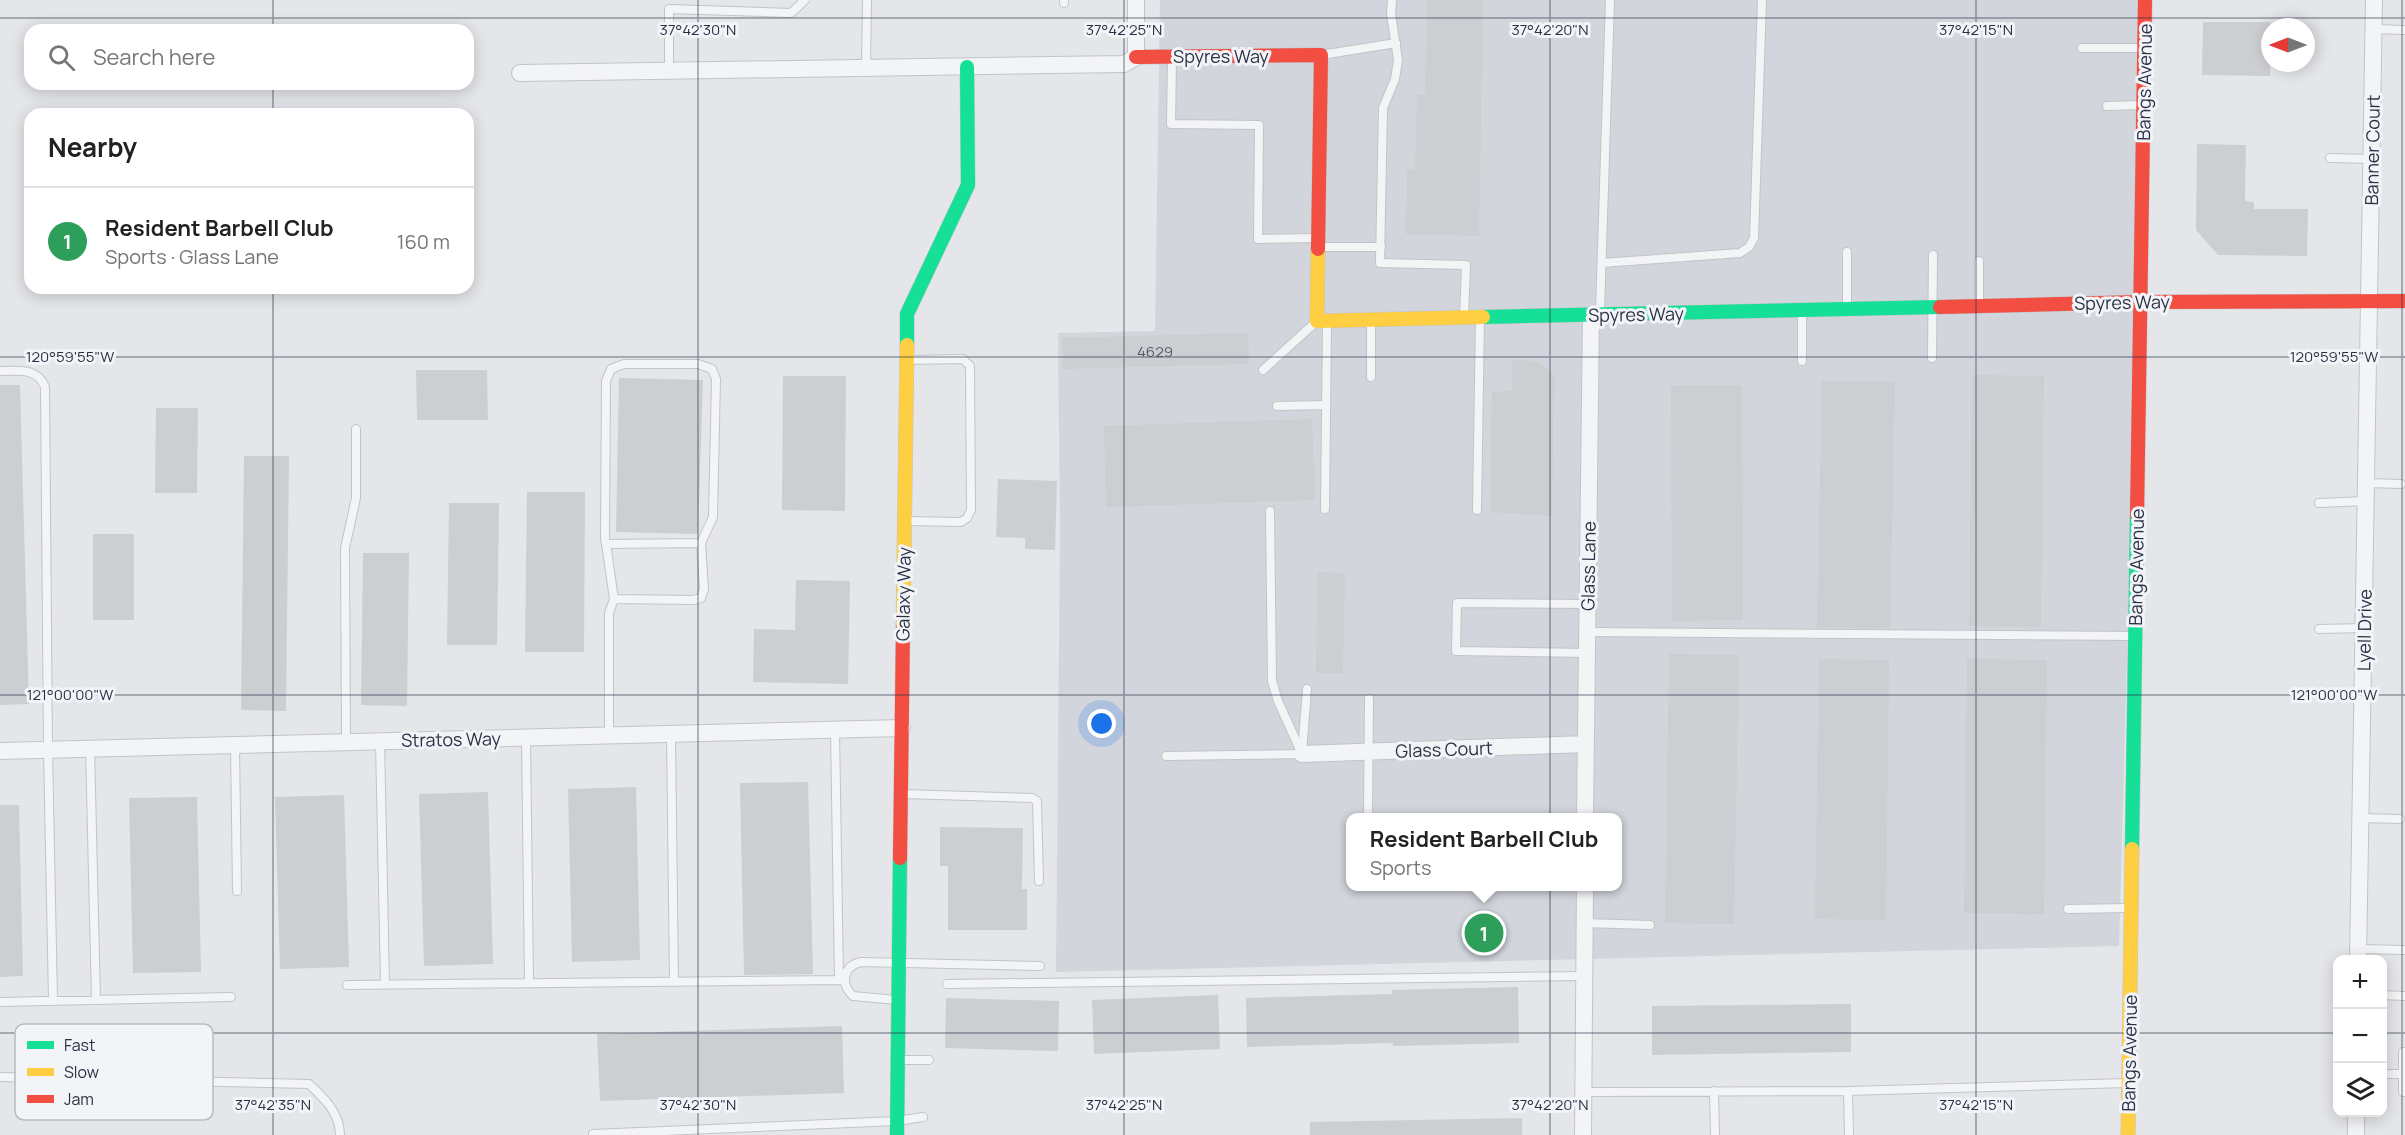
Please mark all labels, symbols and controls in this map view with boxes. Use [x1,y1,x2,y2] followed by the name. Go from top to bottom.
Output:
[2261,18,2315,72] north arrow
[660,19,736,40] text: 37°42'30"N
[1086,19,1162,40] text: 37°42'25"N
[1511,19,1589,40] text: 37°42'20"N
[1939,19,2013,40] text: 37°42'15"N
[2131,23,2157,141] street label: Bangs Avenue
[24,24,474,90] search box
[45,41,78,74] icon: search
[93,42,215,72] text: Search here
[1173,44,1269,68] street label: Spyres Way
[2359,94,2385,206] street label: Banner Court
[48,129,137,165] text: Nearby
[105,213,334,243] text: Resident Barbell Club
[63,228,72,255] text: 1
[397,228,450,255] text: 160 m
[105,243,279,270] text: Sports · Glass Lane
[2074,289,2171,315] street label: Spyres Way
[1588,301,1685,327] street label: Spyres Way
[1137,341,1173,362] house number: 4629
[26,346,114,367] text: 120°59'55"W
[2290,346,2378,367] text: 120°59'55"W
[2123,508,2149,626] street label: Bangs Avenue
[1575,521,1601,611] street label: Glass Lane
[890,546,916,641] street label: Galaxy Way
[2351,589,2377,671] street label: Lyell Drive
[27,684,113,705] text: 121°00'00"W
[2291,684,2377,705] text: 121°00'00"W
[1087,709,1116,738] your location
[401,726,502,752] street label: Stratos Way
[1395,735,1493,763] street label: Glass Court
[1346,813,1622,891] popup
[1370,824,1598,854] text: Resident Barbell Club
[1370,854,1431,881] text: Sports
[1464,910,1504,956] pin: 1
[2333,955,2387,1117] map controls
[2333,955,2387,1009] button: +
[2116,994,2142,1112] street label: Bangs Avenue
[2333,1009,2387,1063] button: −
[15,1024,213,1120] legend
[64,1034,95,1056] text: Fast
[64,1061,99,1083] text: Slow
[2333,1063,2387,1117] button: layers
[64,1088,94,1110] text: Jam
[235,1094,311,1115] text: 37°42'35"N
[660,1094,736,1115] text: 37°42'30"N
[1086,1094,1162,1115] text: 37°42'25"N
[1511,1094,1589,1115] text: 37°42'20"N
[1939,1094,2013,1115] text: 37°42'15"N

